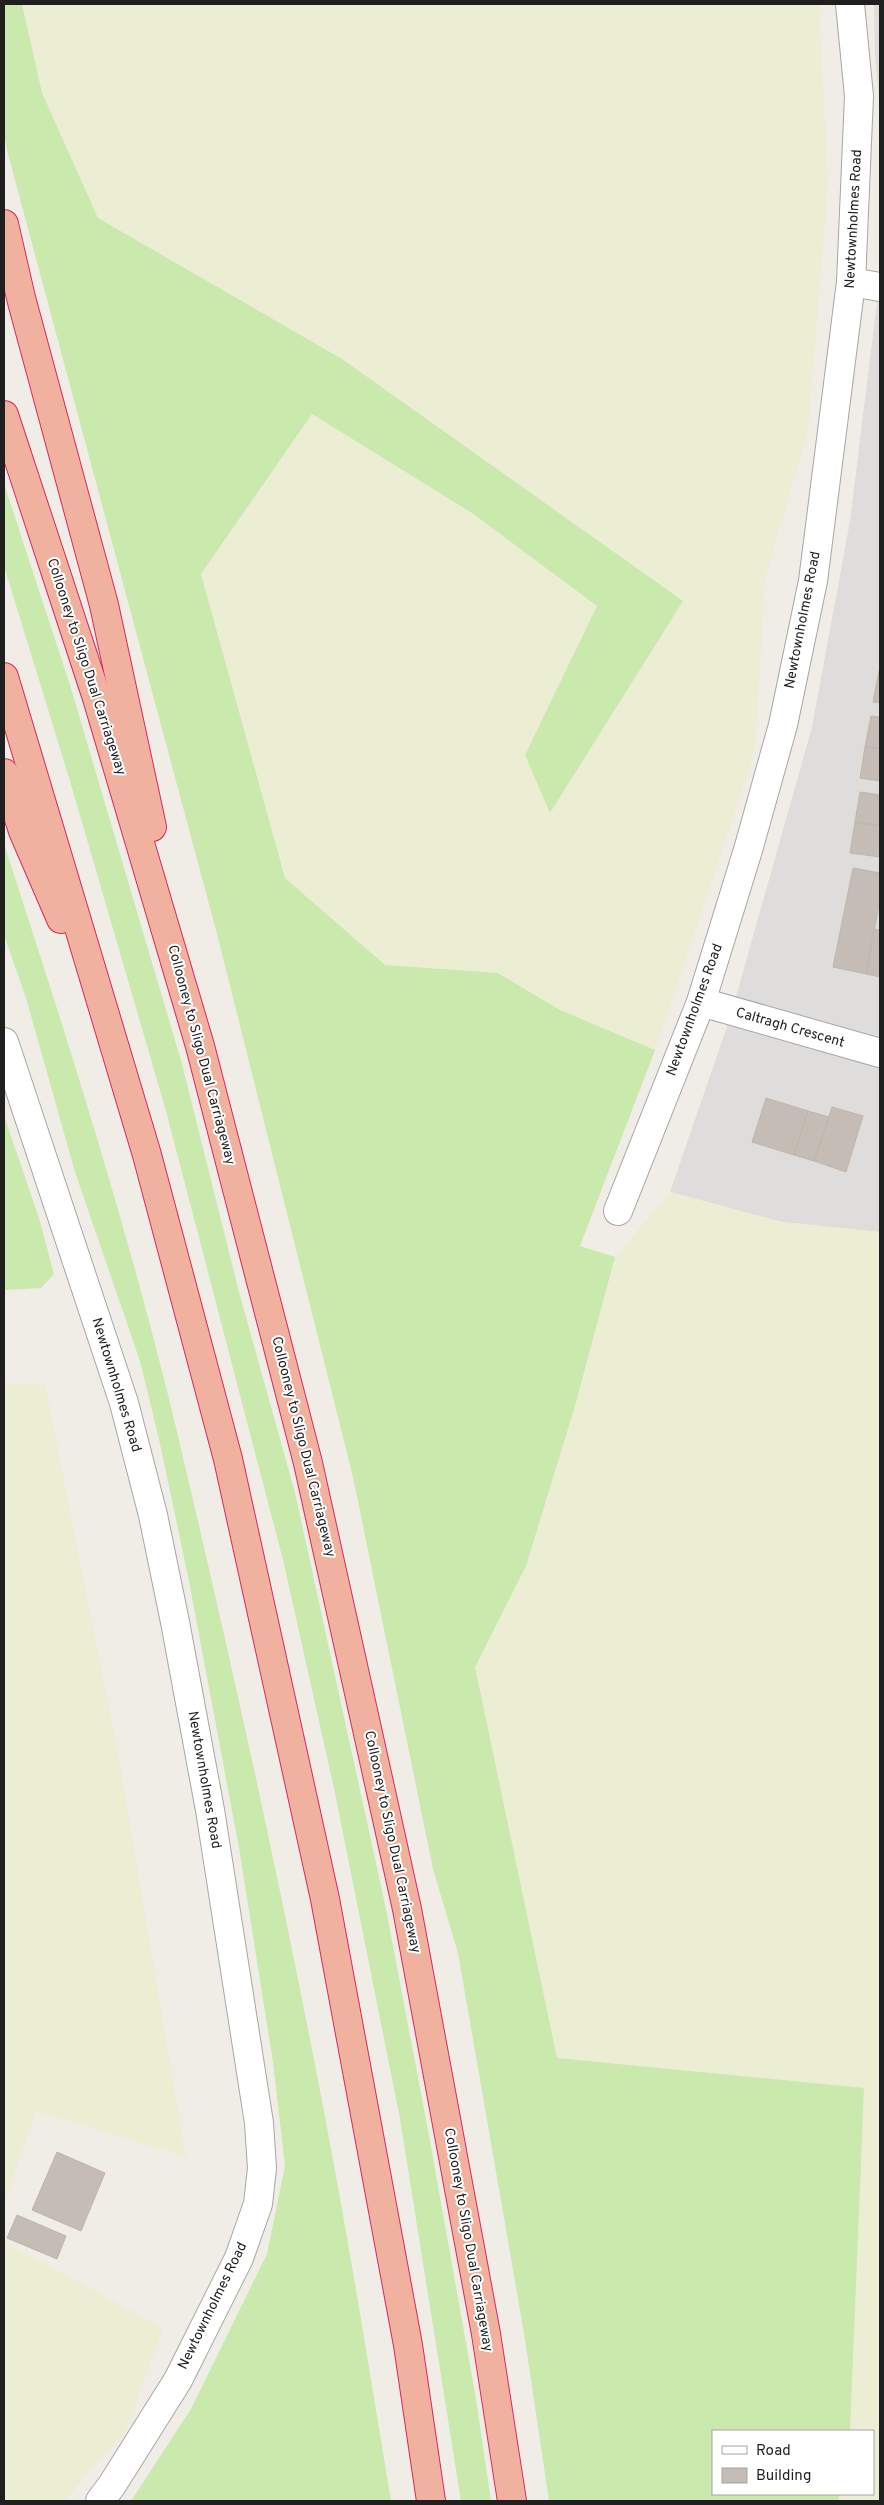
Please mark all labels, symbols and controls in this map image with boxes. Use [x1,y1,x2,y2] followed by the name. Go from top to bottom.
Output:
[842,149,866,289] street label: Newtownholmes Road
[781,550,825,690] street label: Newtownholmes Road
[43,556,129,778] street label: Collooney to Sligo Dual Carriageway
[663,942,727,1078] street label: Newtownholmes Road
[163,943,239,1167] street label: Collooney to Sligo Dual Carriageway
[734,1004,846,1052] street label: Caltragh Crescent
[87,1316,145,1454] street label: Newtownholmes Road
[267,1335,339,1559] street label: Collooney to Sligo Dual Carriageway
[184,1710,224,1850] street label: Newtownholmes Road
[360,1729,424,1955] street label: Collooney to Sligo Dual Carriageway
[440,2127,496,2353] street label: Collooney to Sligo Dual Carriageway
[175,2240,251,2372] street label: Newtownholmes Road
[712,2430,874,2495] legend
[756,2442,791,2461] text: Road
[756,2467,811,2486] text: Building

